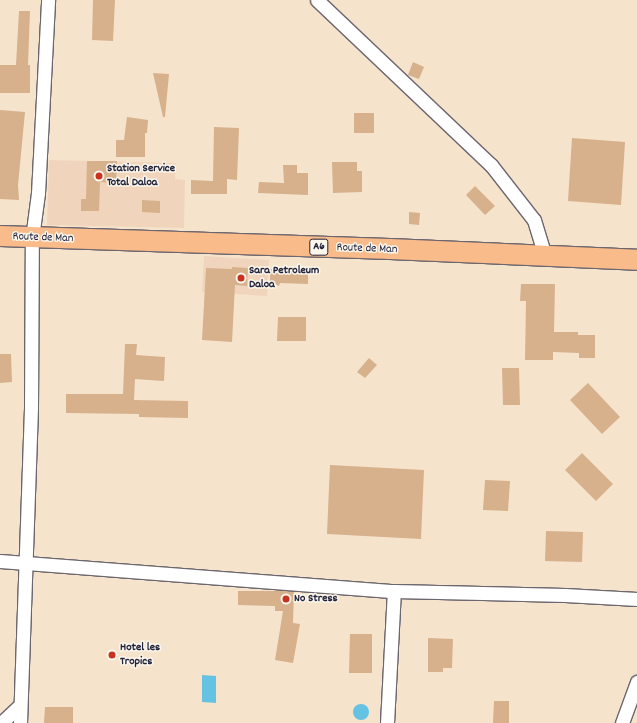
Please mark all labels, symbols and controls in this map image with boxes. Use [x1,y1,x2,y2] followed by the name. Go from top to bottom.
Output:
[107,162,175,190] place label: Station Service Total Daloa
[94,171,104,181] marker: Station Service Total Daloa
[12,230,74,246] street label: Route de Man
[309,238,329,256] road number: A6
[336,241,398,257] street label: Route de Man
[249,264,319,292] place label: Sara Petroleum Daloa
[236,273,246,283] marker: Sara Petroleum Daloa
[294,592,338,606] place label: No Stress
[281,594,291,604] marker: No Stress
[120,641,160,669] place label: Hotel les Tropics
[107,650,117,660] marker: Hotel les Tropics

